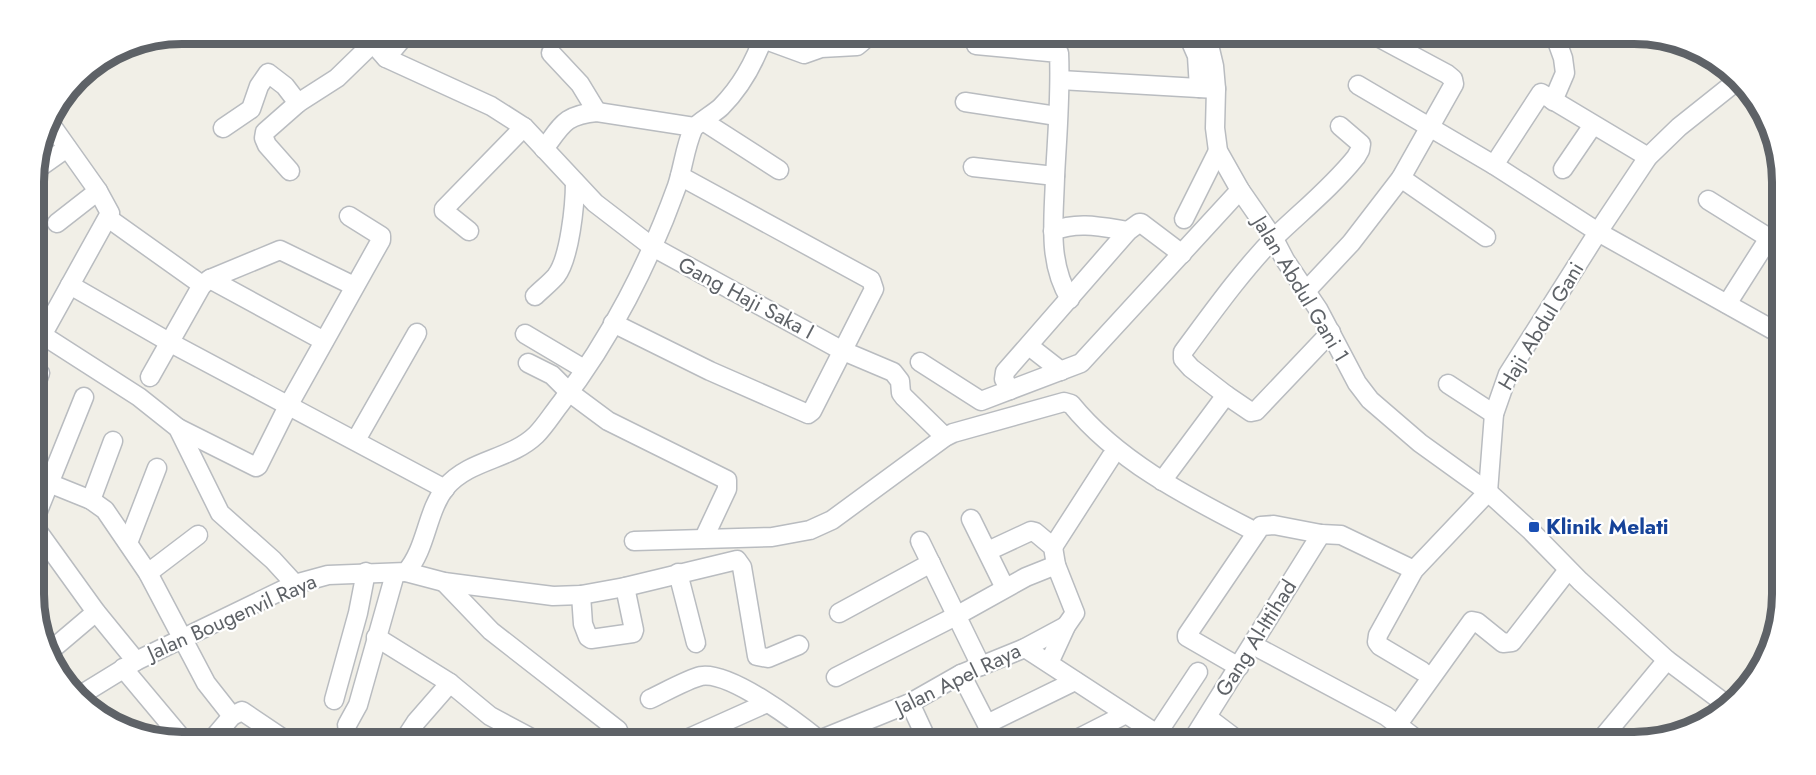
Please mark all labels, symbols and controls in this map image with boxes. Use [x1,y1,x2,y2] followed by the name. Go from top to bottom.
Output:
[1244,208,1357,368] street label: Jalan Abdul Gani 1
[673,249,819,347] street label: Gang Haji Saka I
[1491,256,1591,396] street label: Haji Abdul Gani
[1546,512,1669,542] place label: Klinik Melati
[1527,520,1541,534] marker: Klinik Melati
[140,566,321,669] street label: Jalan Bougenvil Raya
[1208,574,1304,702] street label: Gang Al-Ittihad
[887,636,1026,724] street label: Jalan Apel Raya

